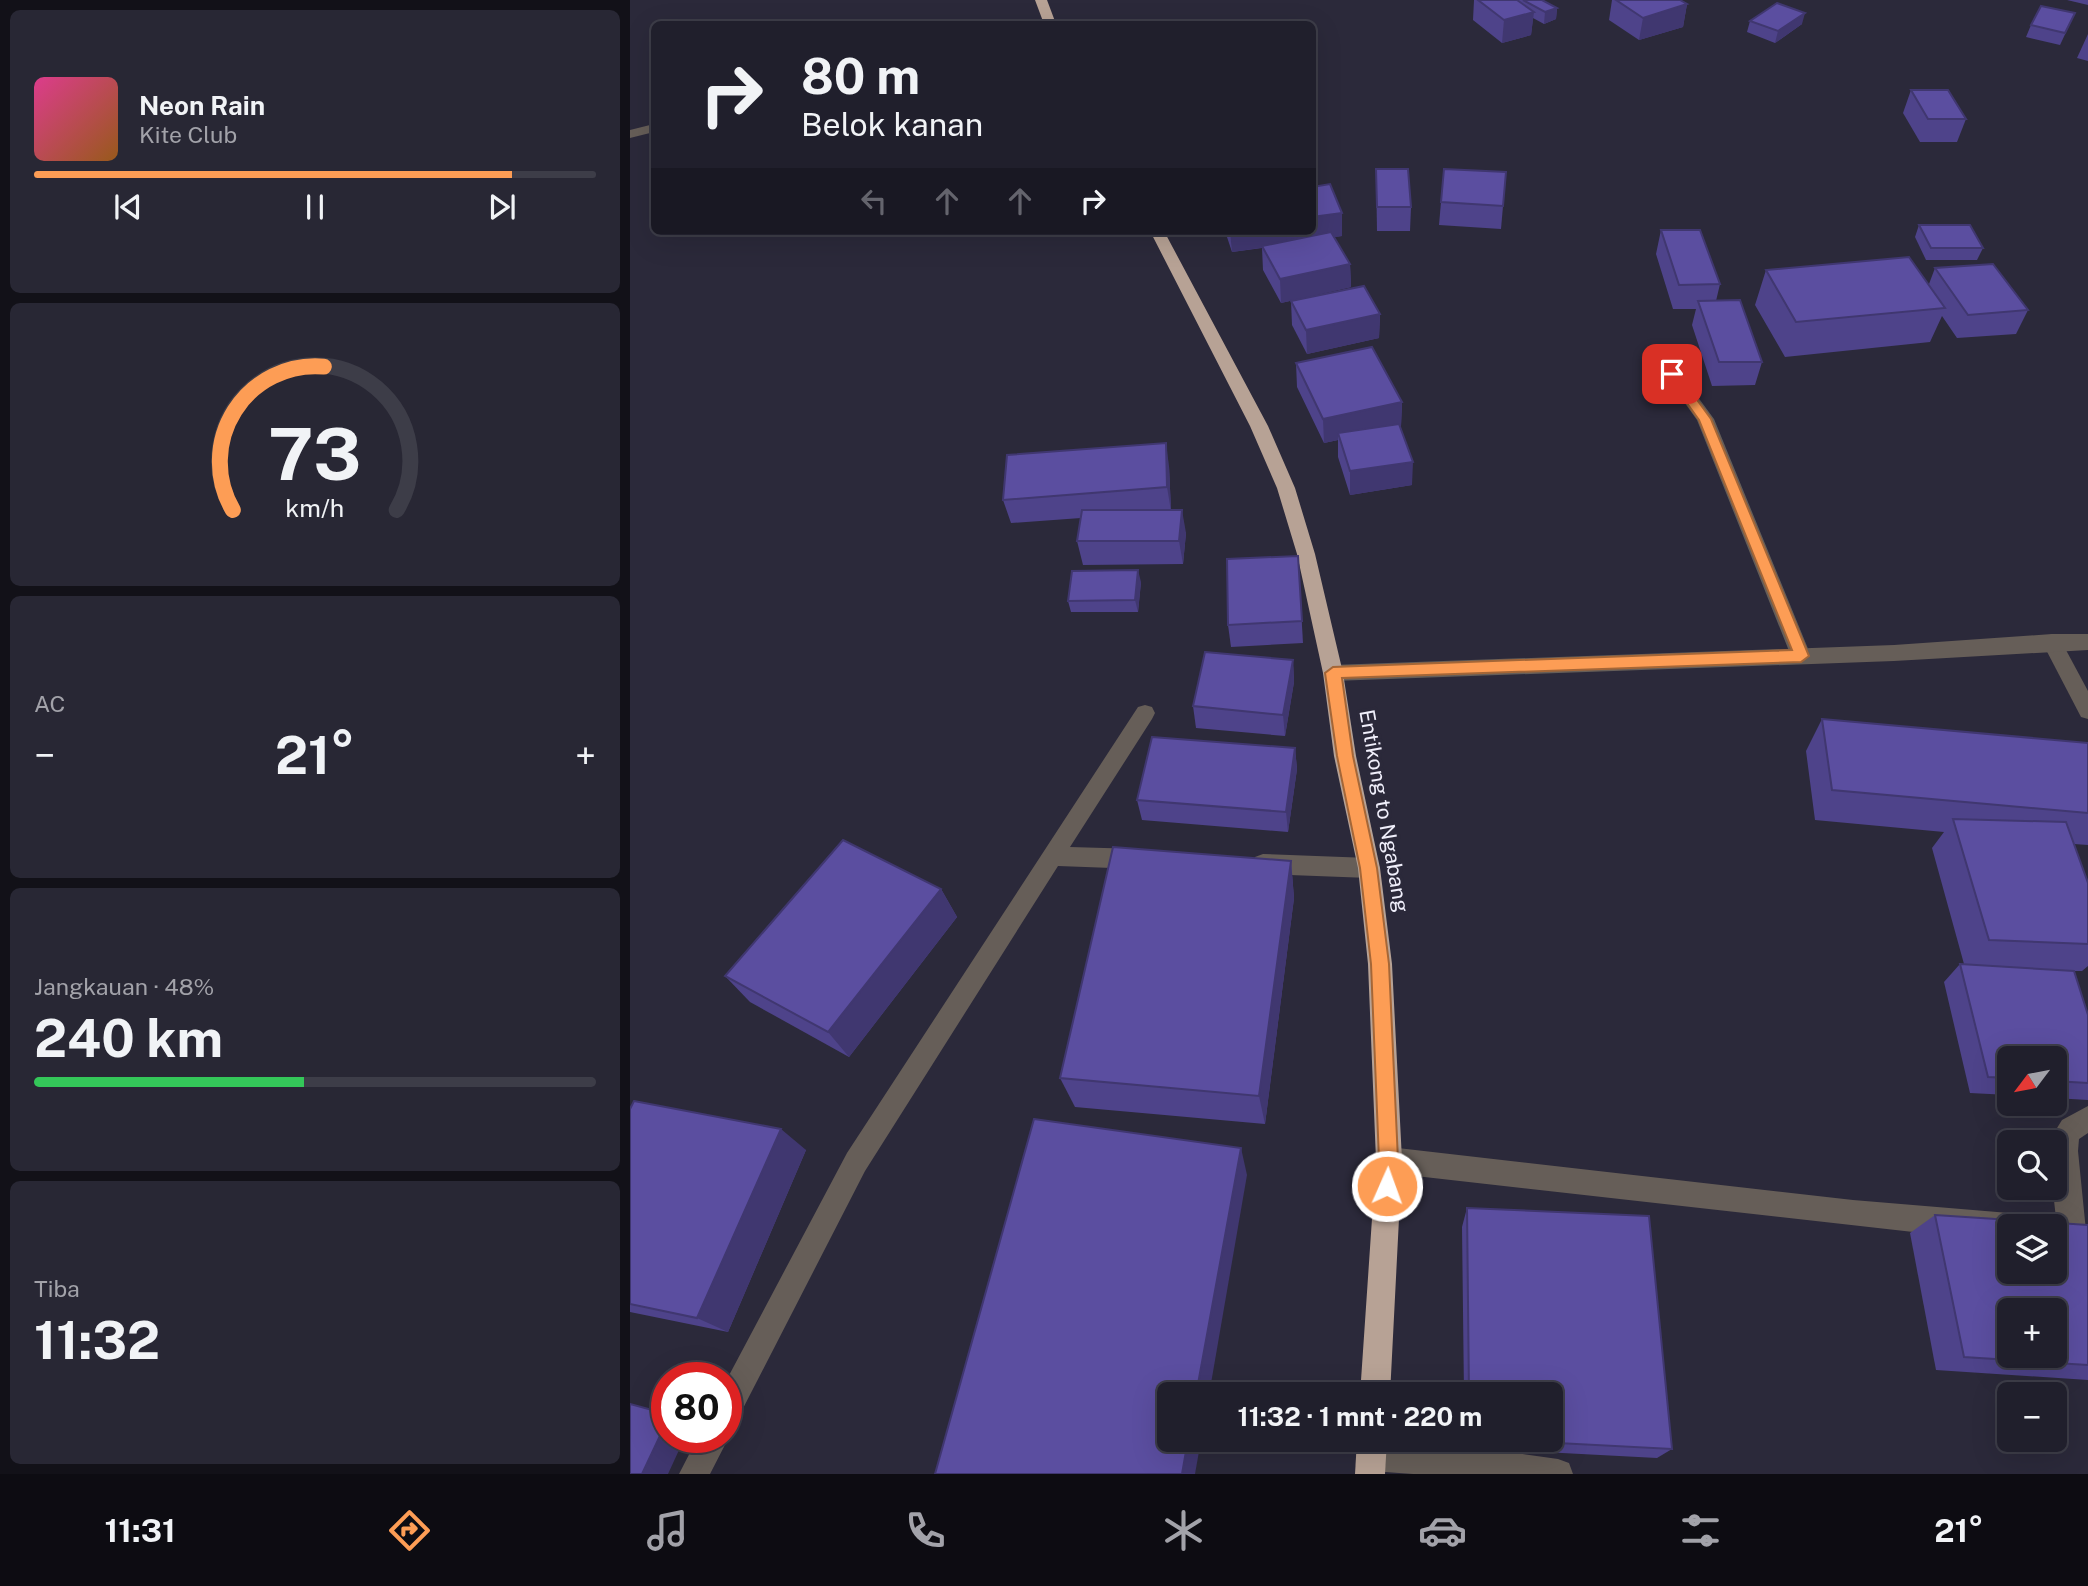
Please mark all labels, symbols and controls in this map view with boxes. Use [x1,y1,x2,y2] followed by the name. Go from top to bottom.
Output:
[801,47,920,105] text: 80 m
[686,49,777,140] icon: right
[139,90,265,121] text: Neon Rain
[801,106,983,143] text: Belok kanan
[139,121,237,148] text: Kite Club
[855,182,893,220] icon: left
[928,182,966,220] icon: ahead
[1001,182,1039,220] icon: ahead
[1074,182,1112,220] icon: right
[109,188,147,226] icon: previous
[296,188,334,226] icon: pause
[483,188,521,226] icon: next
[1642,344,1702,404] pin
[1653,355,1691,393] icon: arrive
[268,412,362,497] text: 73
[286,493,344,523] text: km/h
[34,690,65,717] text: AC
[1354,708,1415,914] street label: Entikong to Ngabang
[275,725,355,786] text: 21°
[34,733,55,778] text: −
[575,733,596,778] text: +
[34,973,214,1000] text: Jangkauan · 48%
[34,1008,223,1069] text: 240 km
[1997,1046,2067,1116] north arrow
[1997,1046,2067,1452] map controls
[1997,1130,2067,1200] button: search
[1350,1149,1424,1223] position arrow
[1997,1214,2067,1284] button: layers
[34,1275,80,1302] text: Tiba
[1997,1298,2067,1368] button: +
[34,1310,160,1371] text: 11:32
[651,1362,742,1453] speed limit sign: 80
[1997,1382,2067,1452] button: −
[1238,1401,1482,1432] text: 11:32 · 1 mnt · 220 m
[385,1506,434,1555] icon: directions
[643,1506,692,1555] icon: music
[901,1506,950,1555] icon: phone
[1159,1506,1208,1555] icon: climate
[1418,1506,1467,1555] icon: car
[1676,1506,1725,1555] icon: filters
[105,1512,176,1549] text: 11:31
[1934,1512,1983,1549] text: 21°

